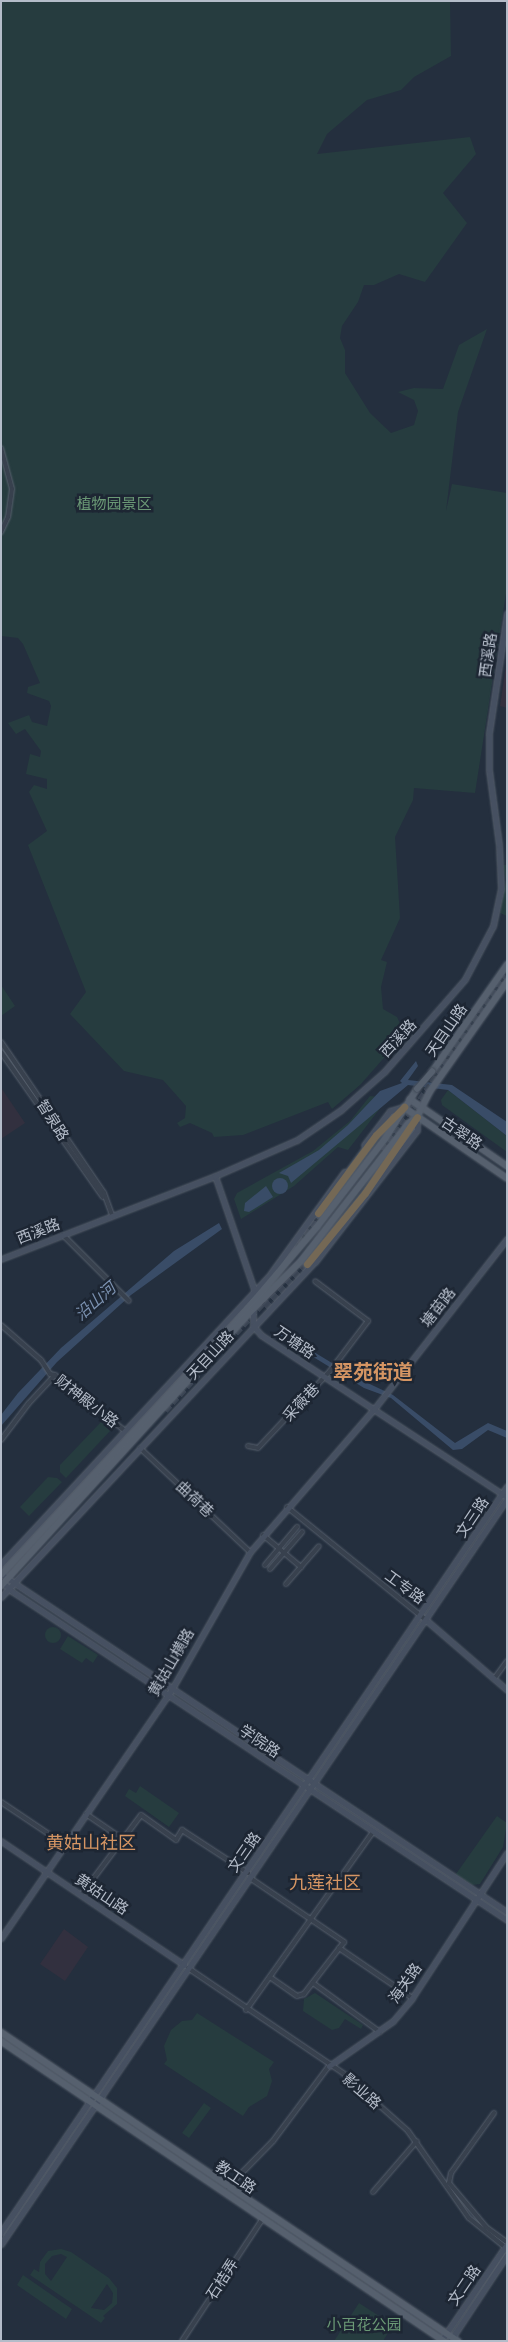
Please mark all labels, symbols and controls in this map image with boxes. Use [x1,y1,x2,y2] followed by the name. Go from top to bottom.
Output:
[77,495,151,513] park label: 植物园景区
[476,631,500,679] street label: 西溪路
[421,1000,471,1060] street label: 天目山路
[376,1015,420,1061] street label: 西溪路
[33,1096,73,1144] street label: 智泉路
[438,1113,486,1153] street label: 古翠路
[14,1215,62,1247] street label: 西溪路
[71,1278,119,1324] water label: 沿山河
[417,1284,459,1330] street label: 塘苗路
[271,1322,319,1362] street label: 万塘路
[183,1327,237,1383] street label: 天目山路
[333,1359,413,1383] district label: 翠苑街道
[52,1371,122,1431] street label: 财神殿小路
[279,1379,323,1425] street label: 采薇巷
[172,1477,218,1521] street label: 曲荷巷
[452,1493,492,1541] street label: 文三路
[382,1566,428,1608] street label: 工专路
[144,1625,198,1699] street label: 黄姑山横路
[236,1721,284,1761] street label: 学院路
[224,1828,264,1876] street label: 文三路
[46,1831,136,1853] district label: 黄姑山社区
[72,1870,132,1918] street label: 黄姑山路
[289,1871,361,1893] district label: 九莲社区
[385,1959,425,2007] street label: 海关路
[339,2069,385,2113] street label: 影业路
[212,2157,260,2197] street label: 教工路
[202,2255,242,2303] street label: 石桔弄
[444,2261,484,2309] street label: 文二路
[327,2316,401,2334] park label: 小百花公园

